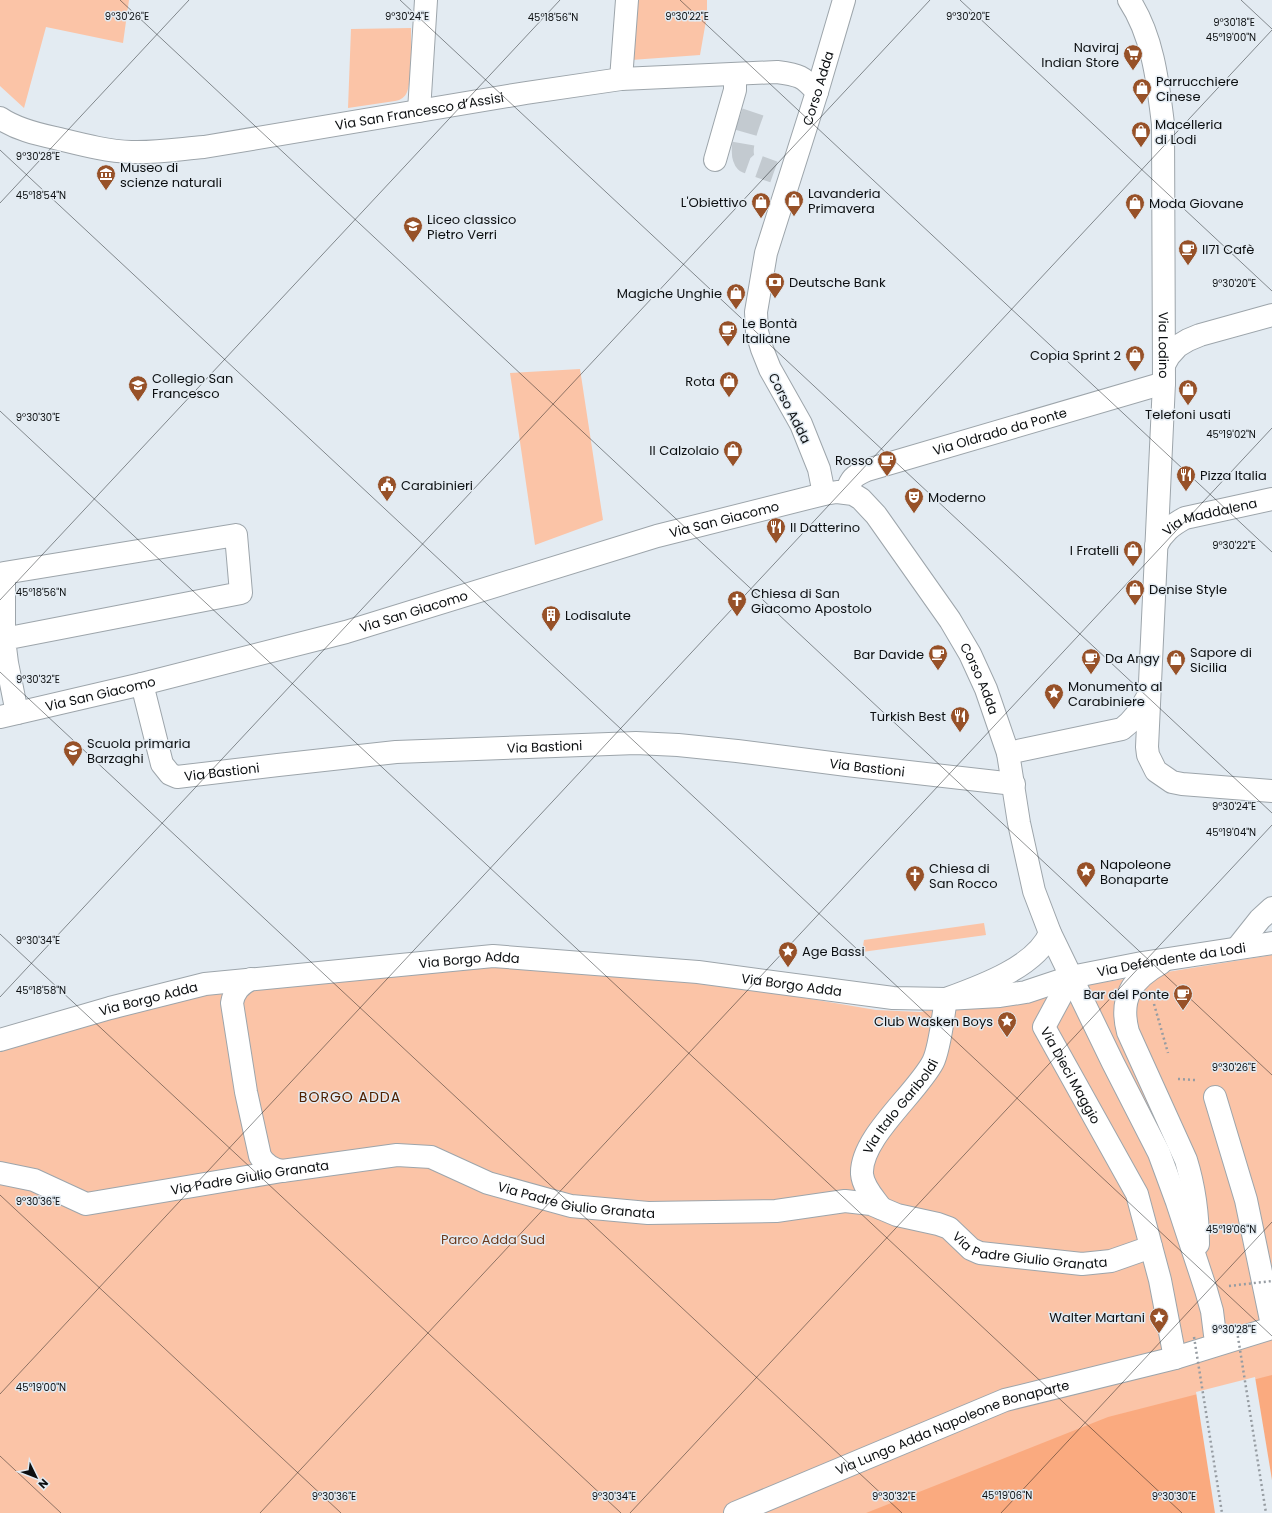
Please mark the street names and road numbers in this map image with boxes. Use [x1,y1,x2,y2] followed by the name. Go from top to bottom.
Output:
[798,49,839,128] street label: Corso Adda
[334,88,505,135] street label: Via San Francesco d’Assisi
[1154,312,1173,379] street label: Via Lodino
[764,370,815,447] street label: Corso Adda
[931,403,1069,460] street label: Via Oldrado da Ponte
[1158,494,1259,540] street label: Via Maddalena
[667,497,781,543] street label: Via San Giacomo
[357,586,470,637] street label: Via San Giacomo
[955,639,1003,717] street label: Corso Adda
[43,672,158,716] street label: Via San Giacomo
[506,736,583,758] street label: Via Bastioni
[828,754,906,782] street label: Via Bastioni
[183,758,261,786] street label: Via Bastioni
[1095,938,1247,982] street label: Via Defendente da Lodi
[418,947,520,973] street label: Via Borgo Adda
[740,969,843,1001] street label: Via Borgo Adda
[97,977,200,1021] street label: Via Borgo Adda
[1036,1023,1105,1127] street label: Via Dieci Maggio
[858,1056,943,1157] street label: Via Italo Gariboldi
[169,1156,330,1200] street label: Via Padre Giulio Granata
[495,1177,655,1223] street label: Via Padre Giulio Granata
[948,1227,1108,1274] street label: Via Padre Giulio Granata
[833,1375,1071,1480] street label: Via Lungo Adda Napoleone Bonaparte

